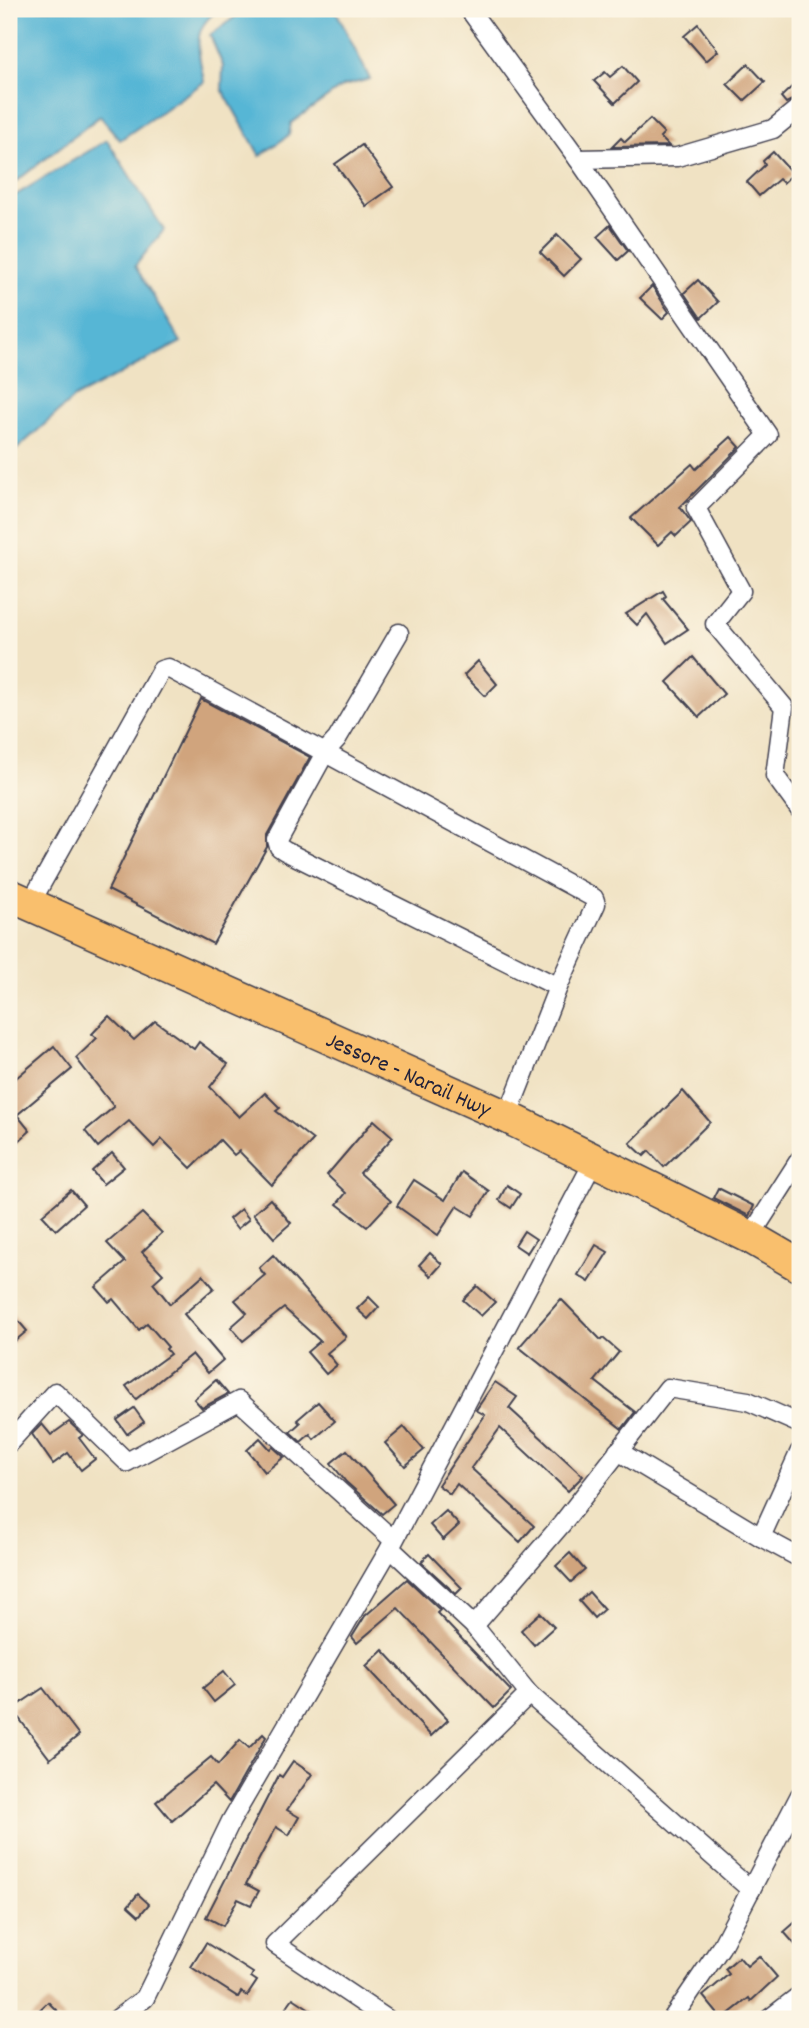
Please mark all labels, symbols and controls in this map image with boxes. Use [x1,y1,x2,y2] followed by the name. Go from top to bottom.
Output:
[320,1025,496,1128] street label: Jessore - Narail Hwy

